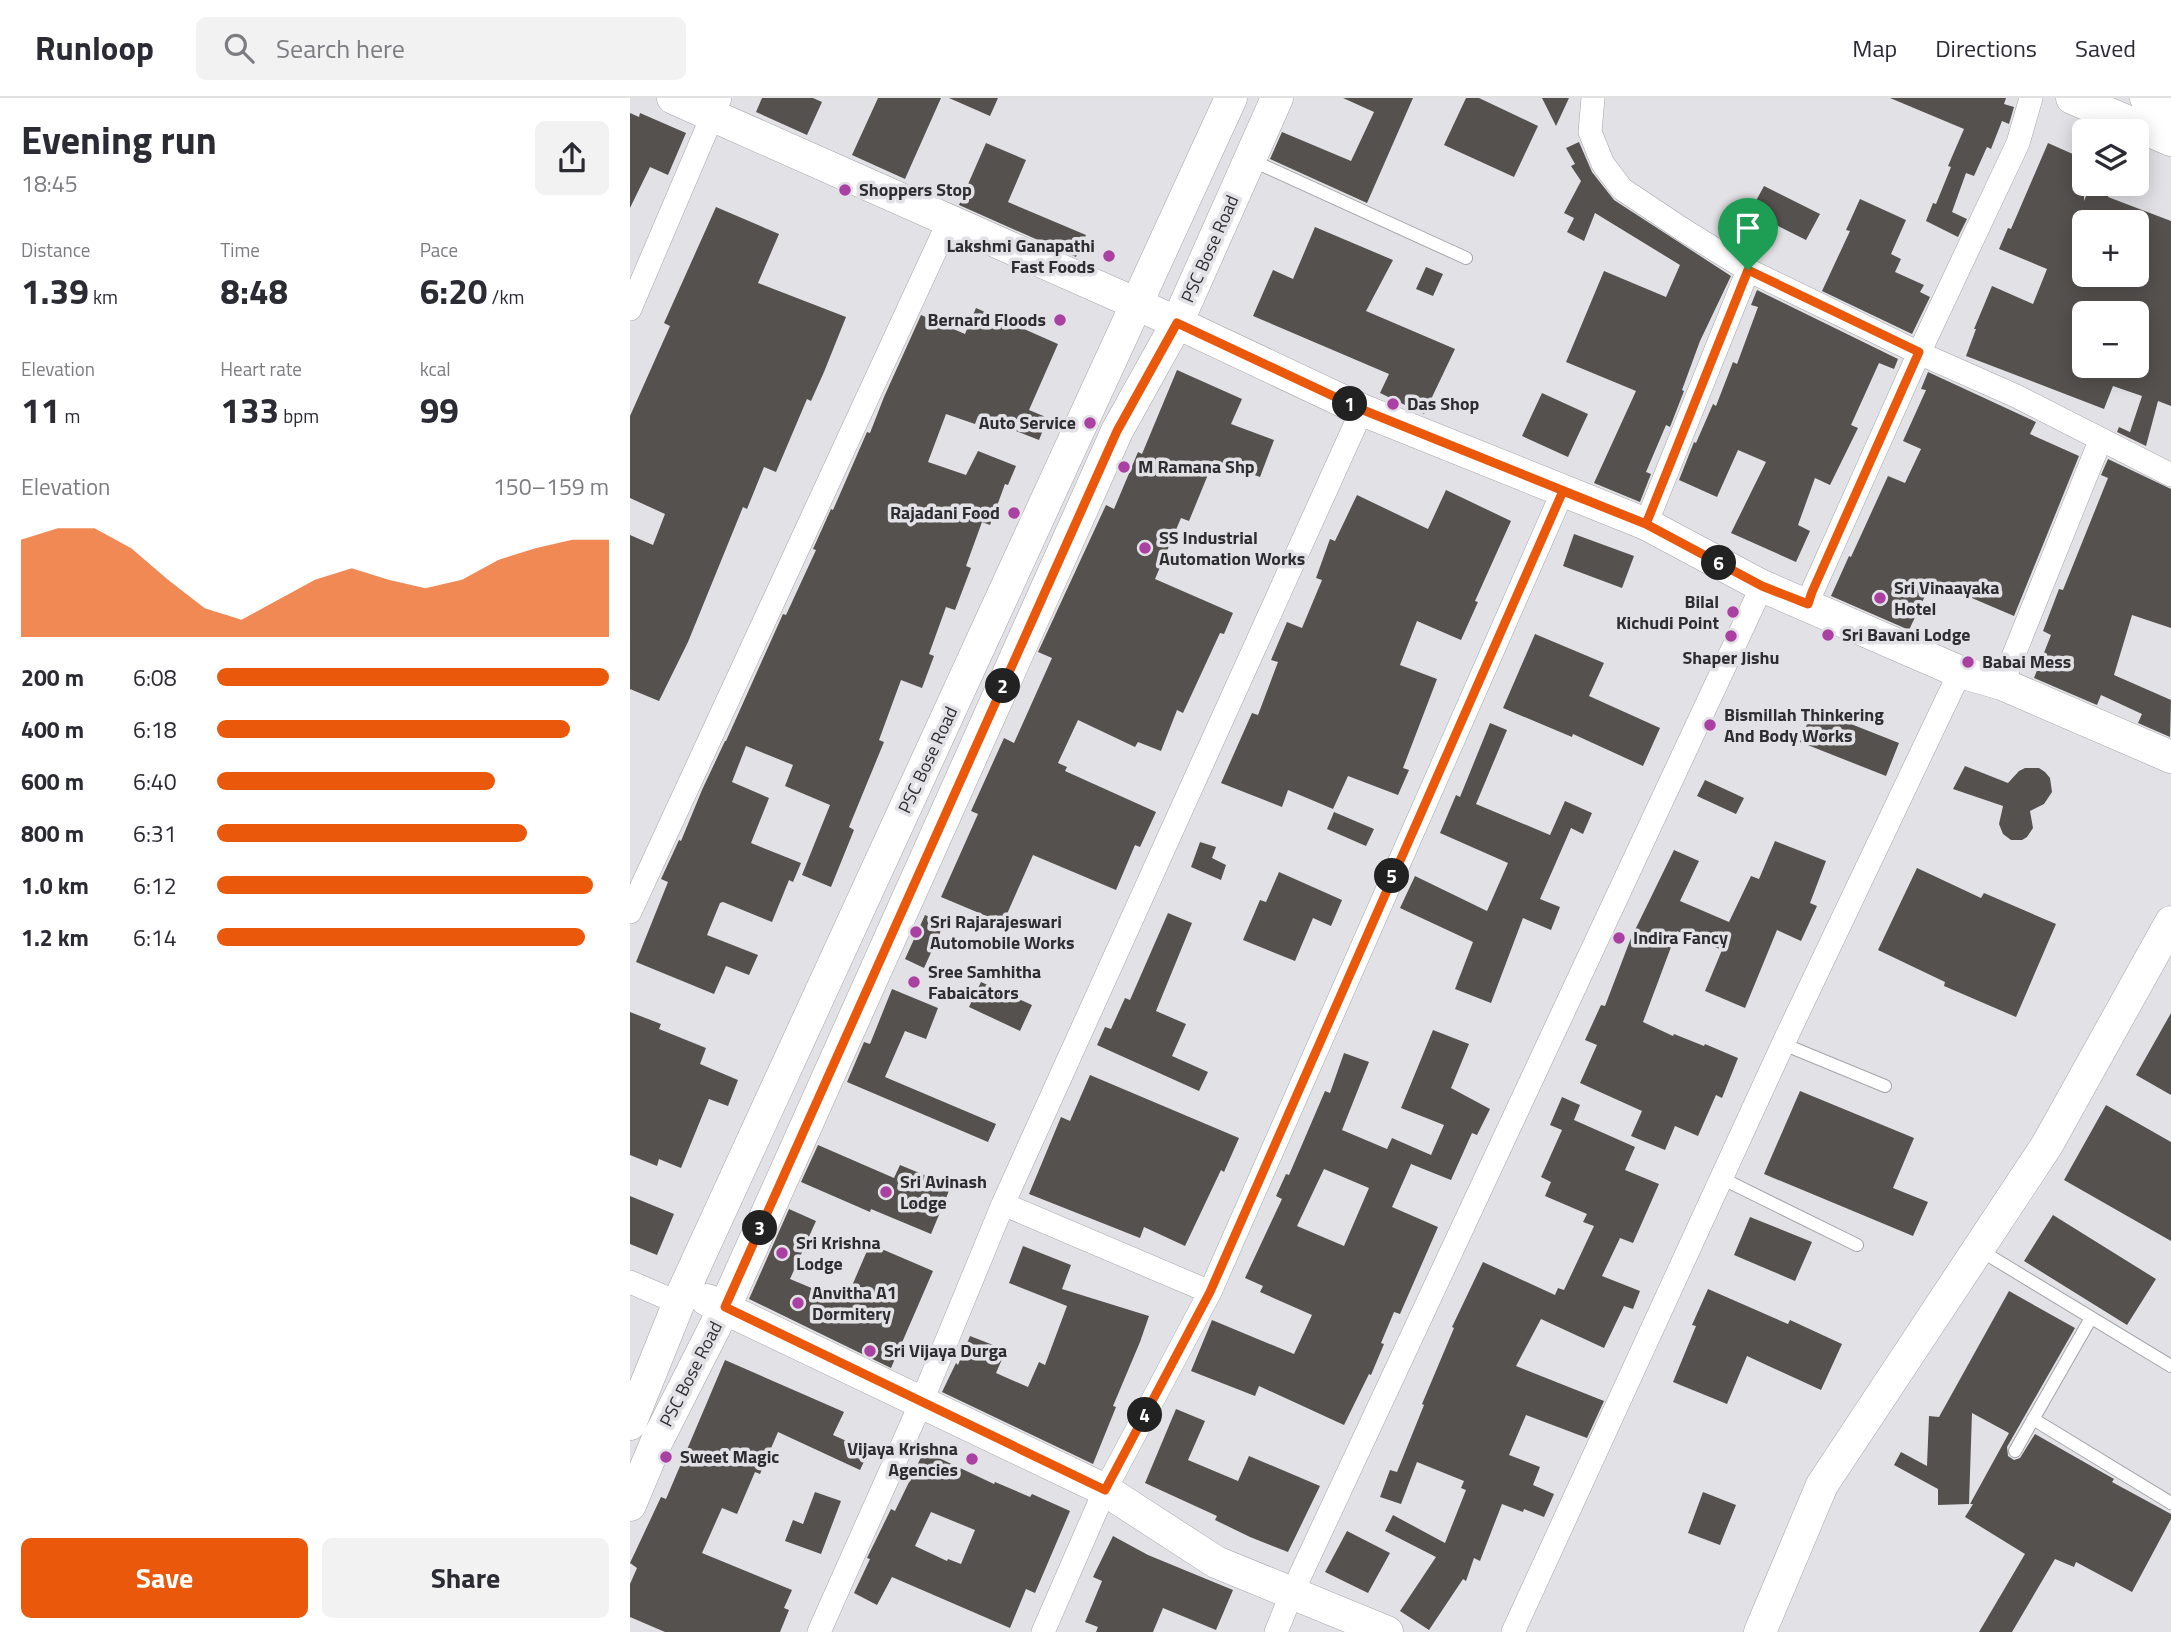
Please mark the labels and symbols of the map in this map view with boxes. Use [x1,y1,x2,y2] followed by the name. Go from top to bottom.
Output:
[859,176,972,203] place label: Shoppers Stop
[837,182,853,198] marker: Shoppers Stop
[1174,191,1245,307] street label: PSC Bose Road
[1718,198,1778,270] pin
[946,232,1095,280] place label: Lakshmi Ganapathi Fast Foods
[1101,248,1117,264] marker: Lakshmi Ganapathi Fast Foods
[928,306,1046,333] place label: Bernard Floods
[1052,312,1068,328] marker: Bernard Floods
[1332,386,1368,422] pin: 1
[1407,390,1479,417] place label: Das Shop
[1385,396,1401,412] marker: Das Shop
[979,409,1076,436] place label: Auto Service
[1082,415,1098,431] marker: Auto Service
[1138,453,1255,480] place label: M Ramana Shp
[1116,459,1132,475] marker: M Ramana Shp
[890,499,1000,526] place label: Rajadani Food
[1006,505,1022,521] marker: Rajadani Food
[1159,524,1305,572] place label: SS Industrial Automation Works
[1137,540,1153,556] marker: SS Industrial Automation Works
[1702,546,1736,580] pin: 6
[1894,574,1999,622] place label: Sri Vinaayaka Hotel
[1616,588,1719,636] place label: Bilal Kichudi Point
[1872,590,1888,606] marker: Sri Vinaayaka Hotel
[1725,604,1741,620] marker: Bilal Kichudi Point
[1842,621,1971,648] place label: Sri Bavani Lodge
[1820,627,1836,643] marker: Sri Bavani Lodge
[1723,628,1739,644] marker: Shaper Jishu
[1682,644,1780,671] place label: Shaper Jishu
[1982,648,2071,675] place label: Babai Mess
[1960,654,1976,670] marker: Babai Mess
[986,668,1020,704] pin: 2
[1724,701,1884,749] place label: Bismillah Thinkering And Body Works
[891,702,964,818] street label: PSC Bose Road
[1702,717,1718,733] marker: Bismillah Thinkering And Body Works
[1374,858,1410,894] pin: 5
[930,908,1074,956] place label: Sri Rajarajeswari Automobile Works
[908,924,924,940] marker: Sri Rajarajeswari Automobile Works
[1633,924,1728,951] place label: Indira Fancy
[1611,930,1627,946] marker: Indira Fancy
[928,958,1041,1006] place label: Sree Samhitha Fabaicators
[906,974,922,990] marker: Sree Samhitha Fabaicators
[900,1168,987,1216] place label: Sri Avinash Lodge
[878,1184,894,1200] marker: Sri Avinash Lodge
[743,1210,778,1246] pin: 3
[796,1229,881,1277] place label: Sri Krishna Lodge
[774,1245,790,1261] marker: Sri Krishna Lodge
[812,1279,897,1327] place label: Anvitha A1 Dormitery
[790,1295,806,1311] marker: Anvitha A1 Dormitery
[652,1316,729,1431] street label: PSC Bose Road
[884,1337,1007,1364] place label: Sri Vijaya Durga
[862,1343,878,1359] marker: Sri Vijaya Durga
[1128,1398,1162,1432] pin: 4
[847,1435,958,1483] place label: Vijaya Krishna Agencies
[680,1443,779,1470] place label: Sweet Magic
[658,1449,674,1465] marker: Sweet Magic
[964,1451,980,1467] marker: Vijaya Krishna Agencies

